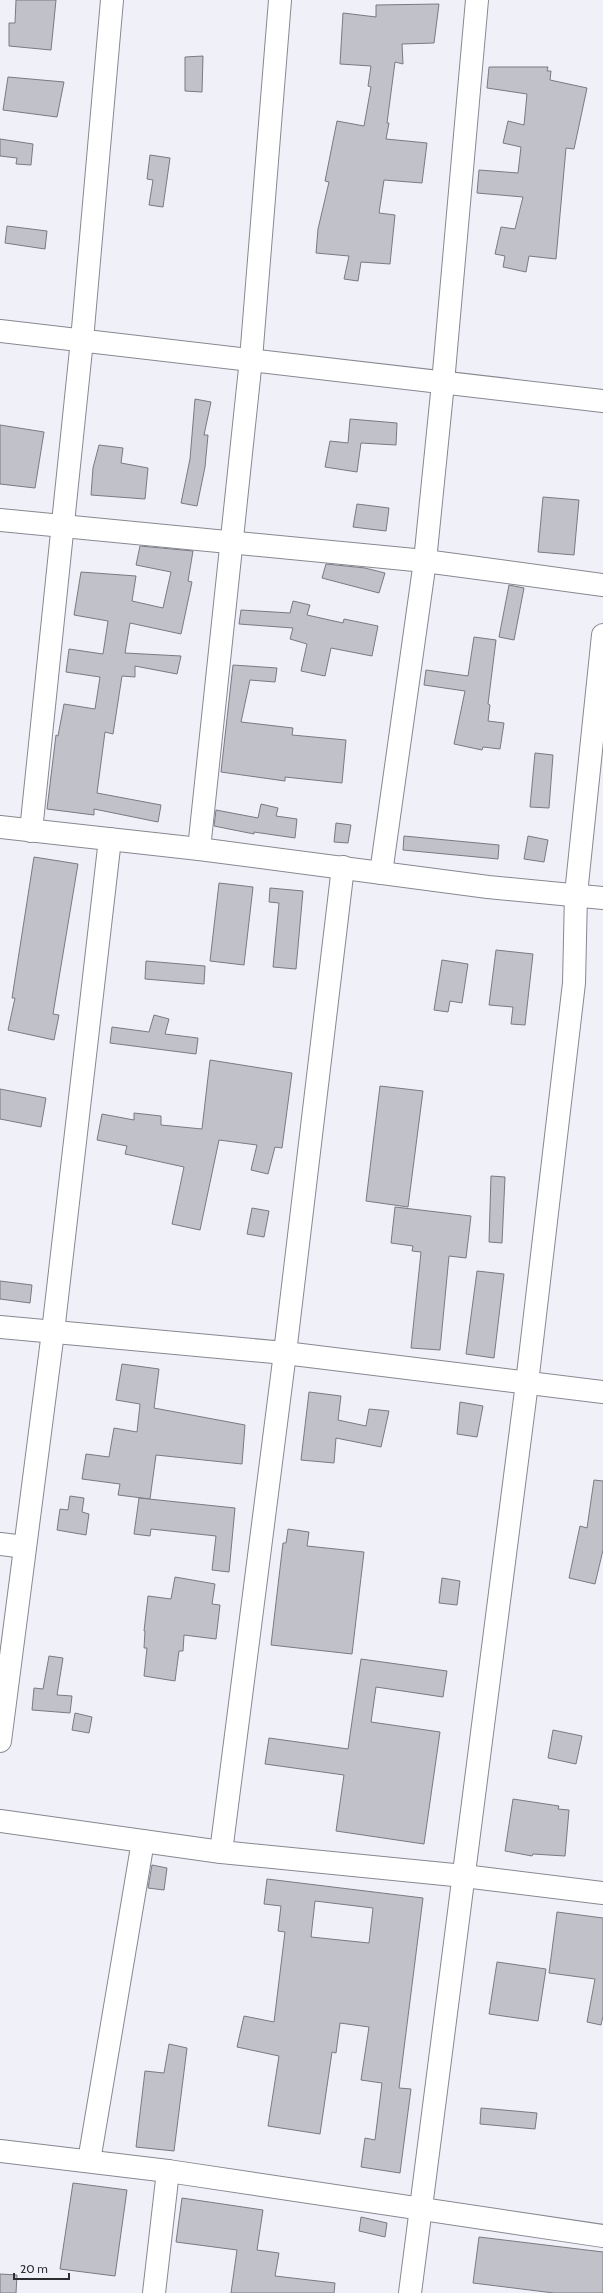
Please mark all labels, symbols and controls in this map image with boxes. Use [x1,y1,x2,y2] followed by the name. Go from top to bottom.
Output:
[14,2255,69,2281] scale bar
[20,2261,48,2276] text: 20 m

